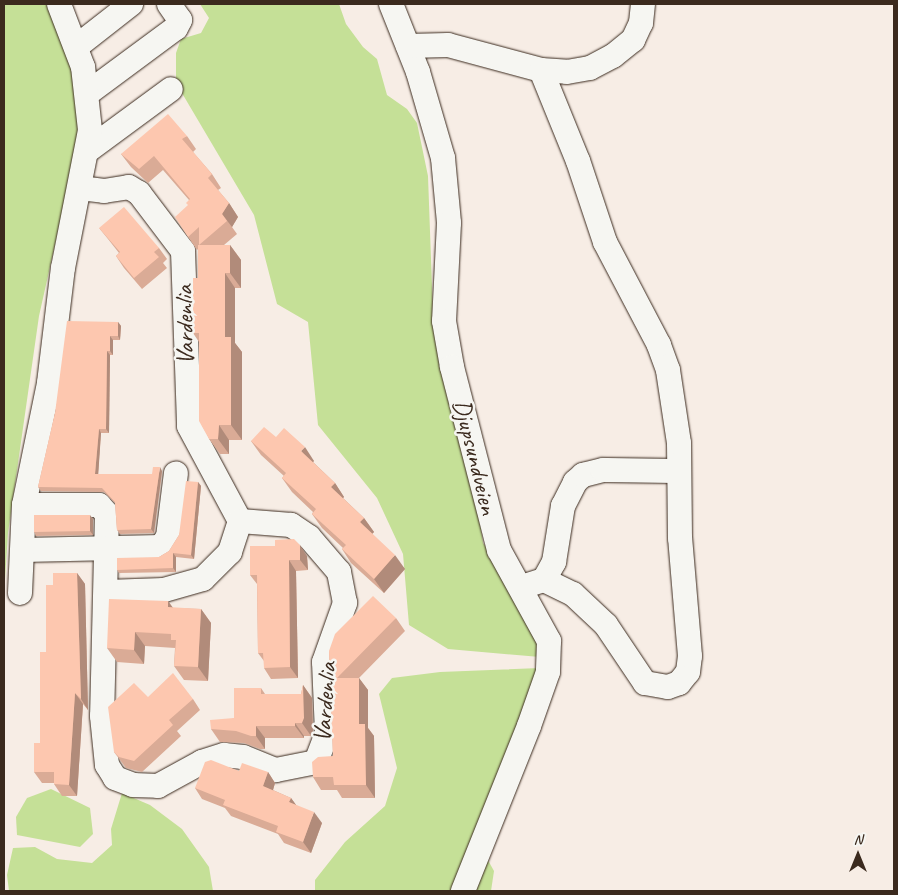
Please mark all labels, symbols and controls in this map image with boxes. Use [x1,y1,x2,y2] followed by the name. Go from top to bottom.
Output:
[169,285,201,365] street label: Vardenlia
[446,396,504,518] street label: Djupsundveien
[307,661,343,743] street label: Vardenlia
[833,830,883,880] north arrow
[854,831,862,848] text: N

